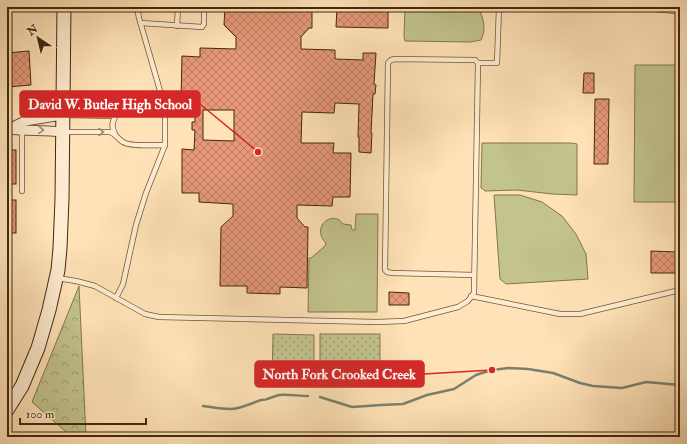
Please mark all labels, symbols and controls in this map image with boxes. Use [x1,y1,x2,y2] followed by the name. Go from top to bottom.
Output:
[18,18,58,58] north arrow
[24,21,41,39] text: N
[20,91,200,117] callout: David W. Butler High School
[28,96,192,114] text: David W. Butler High School
[38,126,44,135] one-way arrow
[98,128,104,136] one-way arrow
[255,361,424,387] callout: North Fork Crooked Creek
[261,366,416,383] text: North Fork Crooked Creek
[20,400,146,426] scale bar
[26,407,55,422] text: 100 m

